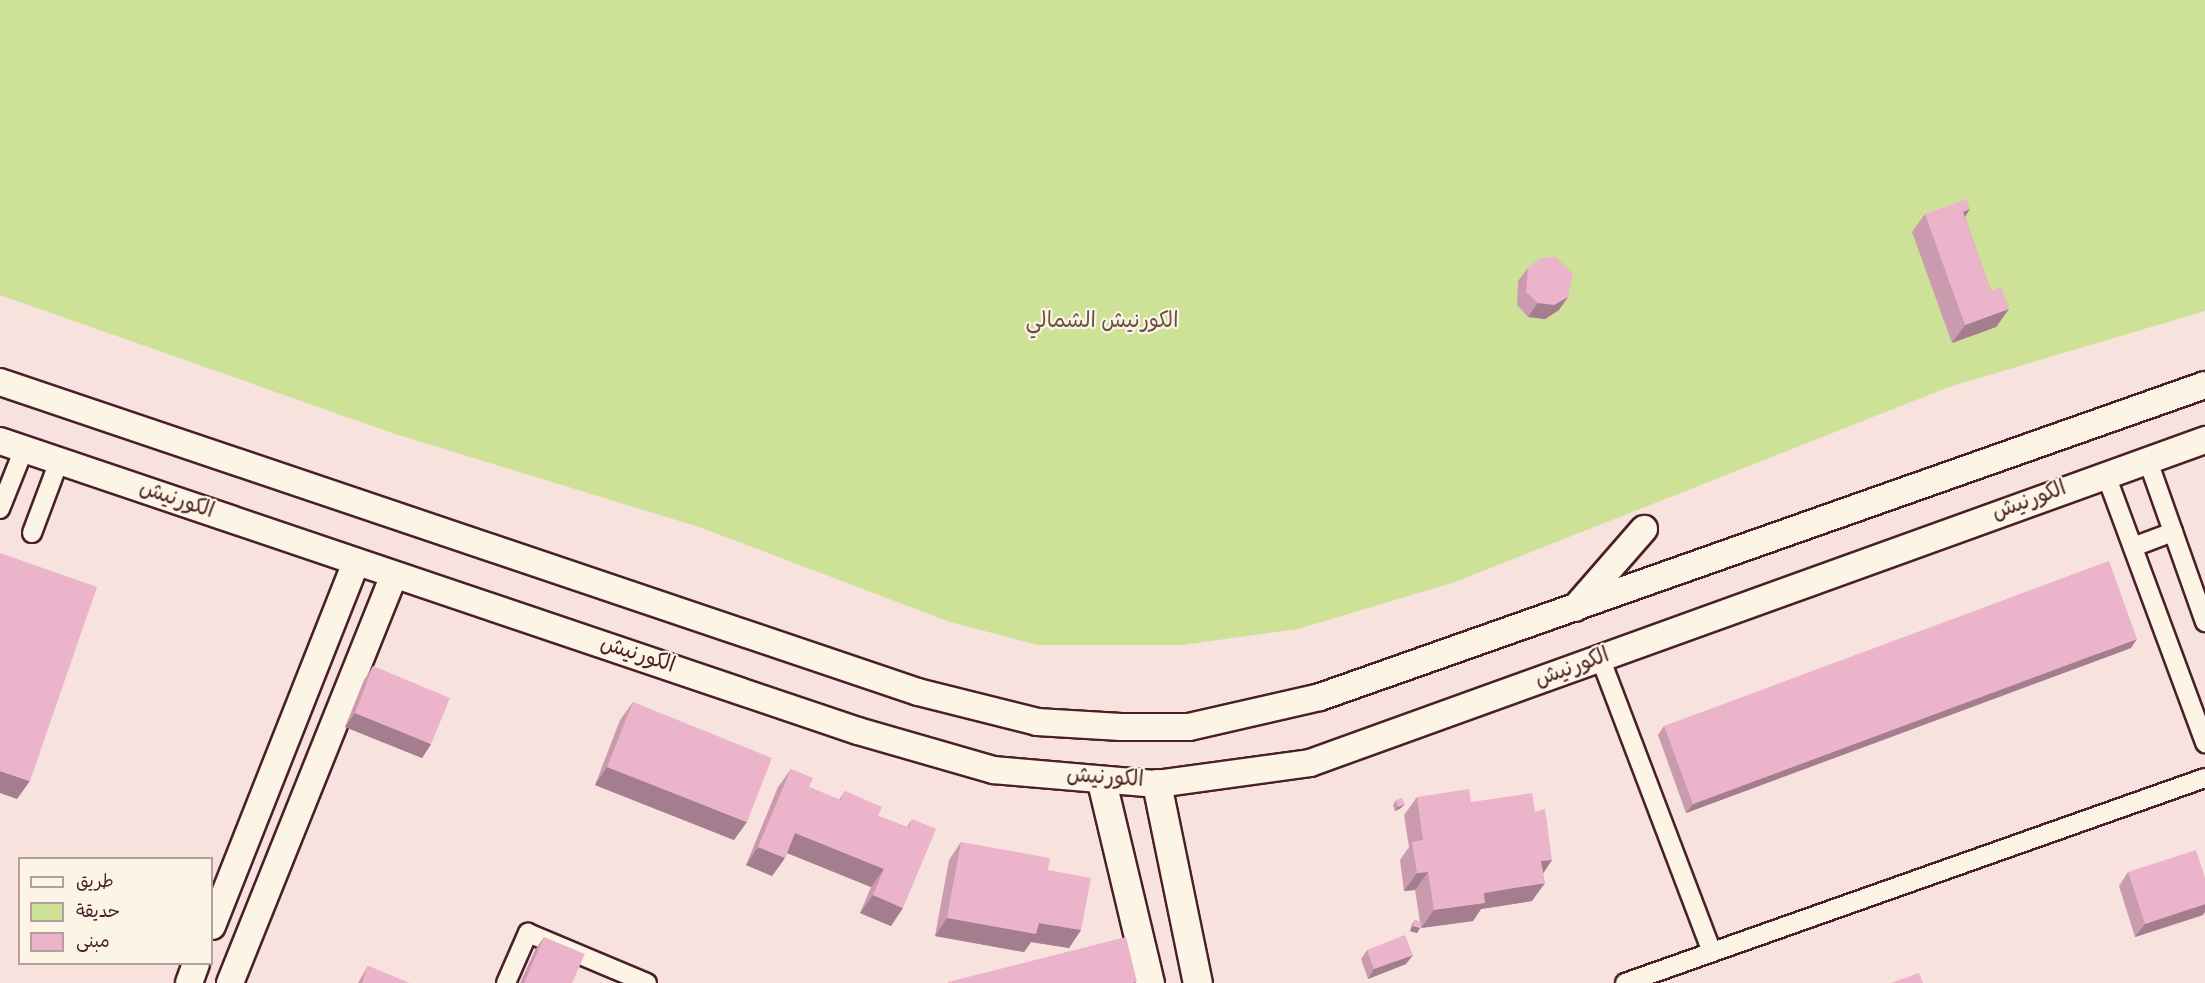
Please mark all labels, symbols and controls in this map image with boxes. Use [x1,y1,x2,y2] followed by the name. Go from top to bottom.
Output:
[1025,311,1179,337] park label: الكورنيش الشمالي
[135,477,217,527] street label: الكورنيش
[1989,477,2071,529] street label: الكورنيش
[596,632,678,682] street label: الكورنيش
[1532,644,1614,696] street label: الكورنيش
[1066,764,1144,796] street label: الكورنيش
[18,857,213,965] legend
[76,873,114,894] text: طريق
[76,903,120,924] text: حديقة
[76,933,110,954] text: مبنى

